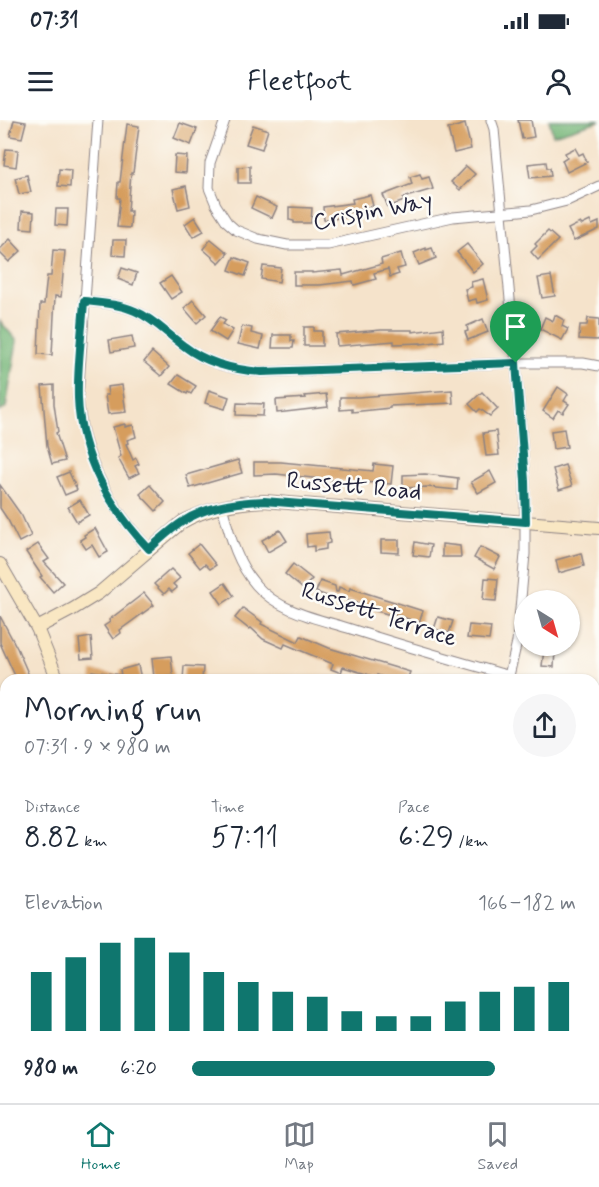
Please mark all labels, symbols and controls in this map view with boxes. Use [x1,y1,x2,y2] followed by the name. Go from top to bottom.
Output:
[30,7,79,35] text: 07:31
[247,64,352,99] text: Fleetfoot
[24,65,57,98] icon: menu
[542,65,575,98] icon: person
[311,185,435,239] street label: Crispin Way
[490,301,541,363] pin
[499,310,532,343] icon: arrive
[285,466,423,508] street label: Russett Road
[297,575,461,655] street label: Russett Terrace
[514,590,580,656] north arrow
[514,590,580,656] map controls
[24,689,202,733] text: Morning run
[513,694,576,757] button: share
[24,734,171,761] text: 07:31 · 9 × 980 m
[24,797,80,818] text: Distance
[211,797,245,818] text: Time
[398,797,430,818] text: Pace
[24,818,80,857] text: 8.82
[211,818,278,857] text: 57:11
[398,818,454,857] text: 6:29
[80,831,108,852] text: km
[454,831,489,852] text: /km
[24,890,103,917] text: Elevation
[478,890,576,917] text: 166–182 m
[24,1055,78,1082] text: 980 m
[120,1055,157,1082] text: 6:20
[81,1118,121,1175] tab: Home
[283,1118,316,1175] tab: Map
[478,1118,518,1175] tab: Saved

